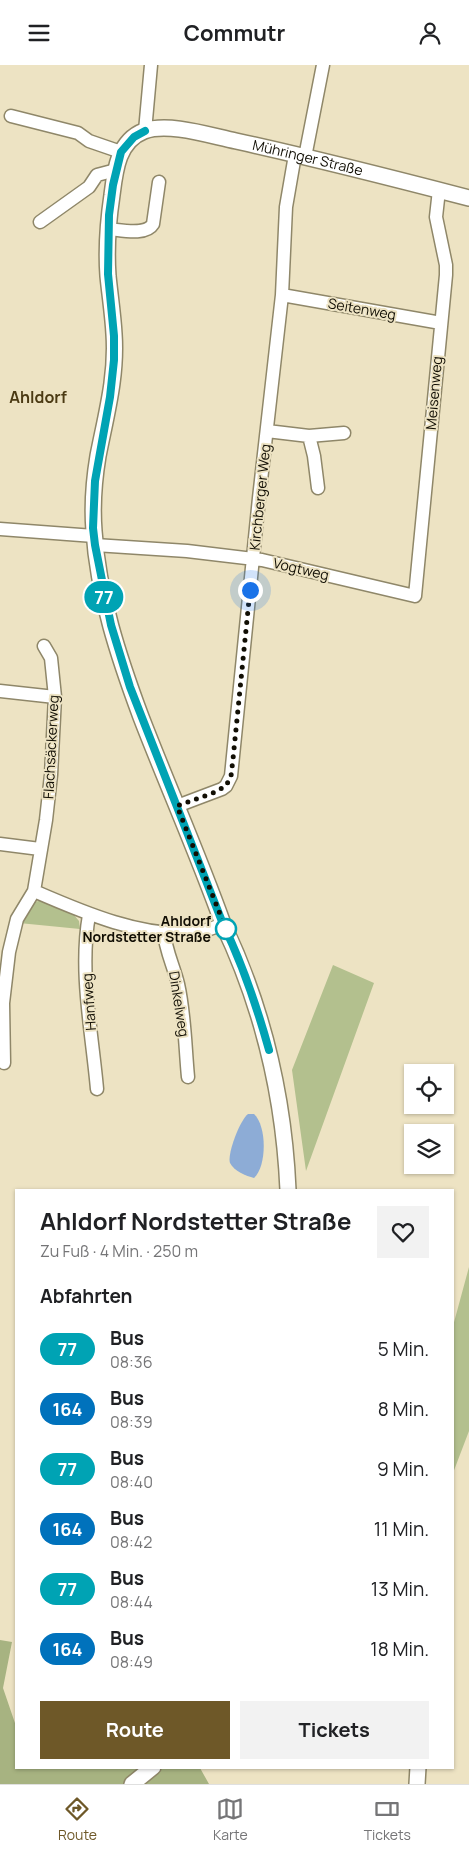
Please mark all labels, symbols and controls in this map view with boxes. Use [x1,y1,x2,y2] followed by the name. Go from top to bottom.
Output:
[184,18,285,48] text: Commutr
[25,19,53,47] icon: menu
[416,19,444,47] icon: person
[251,135,365,180] street label: Mühringer Straße
[327,293,398,324] street label: Seitenweg
[421,355,446,431] street label: Meisenweg
[9,386,67,408] district label: Ahldorf
[244,443,275,551] street label: Kirchberger Weg
[271,553,331,584] street label: Vogtweg
[238,578,263,603] your location
[82,581,126,613] line badge: 77
[94,585,114,609] text: 77
[38,695,63,799] street label: Flachsäckerweg
[82,911,212,946] place label: Ahldorf Nordstetter Straße
[215,918,237,940] marker: Ahldorf Nordstetter Straße
[165,970,194,1038] street label: Dinkelweg
[77,973,100,1031] street label: Hanfweg
[404,1064,454,1174] map controls
[404,1064,454,1114] button: locate
[404,1124,454,1174] button: layers
[40,1204,351,1237] text: Ahldorf Nordstetter Straße
[377,1206,429,1258] button: heart
[40,1240,198,1262] text: Zu Fuß · 4 Min. · 250 m
[40,1283,133,1309] text: Abfahrten
[110,1325,144,1351] text: Bus
[378,1336,429,1362] text: 5 Min.
[58,1337,77,1361] text: 77
[110,1351,153,1373] text: 08:36
[110,1385,144,1411] text: Bus
[378,1396,429,1422] text: 8 Min.
[52,1397,83,1421] text: 164
[110,1411,153,1433] text: 08:39
[110,1445,144,1471] text: Bus
[377,1456,429,1482] text: 9 Min.
[58,1457,77,1481] text: 77
[110,1471,153,1493] text: 08:40
[110,1505,144,1531] text: Bus
[374,1516,429,1542] text: 11 Min.
[52,1517,83,1541] text: 164
[110,1531,152,1553] text: 08:42
[110,1565,144,1591] text: Bus
[371,1576,429,1602] text: 13 Min.
[58,1577,77,1601] text: 77
[110,1591,153,1613] text: 08:44
[110,1625,144,1651] text: Bus
[370,1636,429,1662] text: 18 Min.
[52,1637,83,1661] text: 164
[110,1651,153,1673] text: 08:49
[40,1701,230,1759] button: Route
[240,1701,429,1759] button: Tickets
[58,1795,97,1844] tab: Route
[213,1795,248,1844] tab: Karte
[364,1795,411,1844] tab: Tickets

